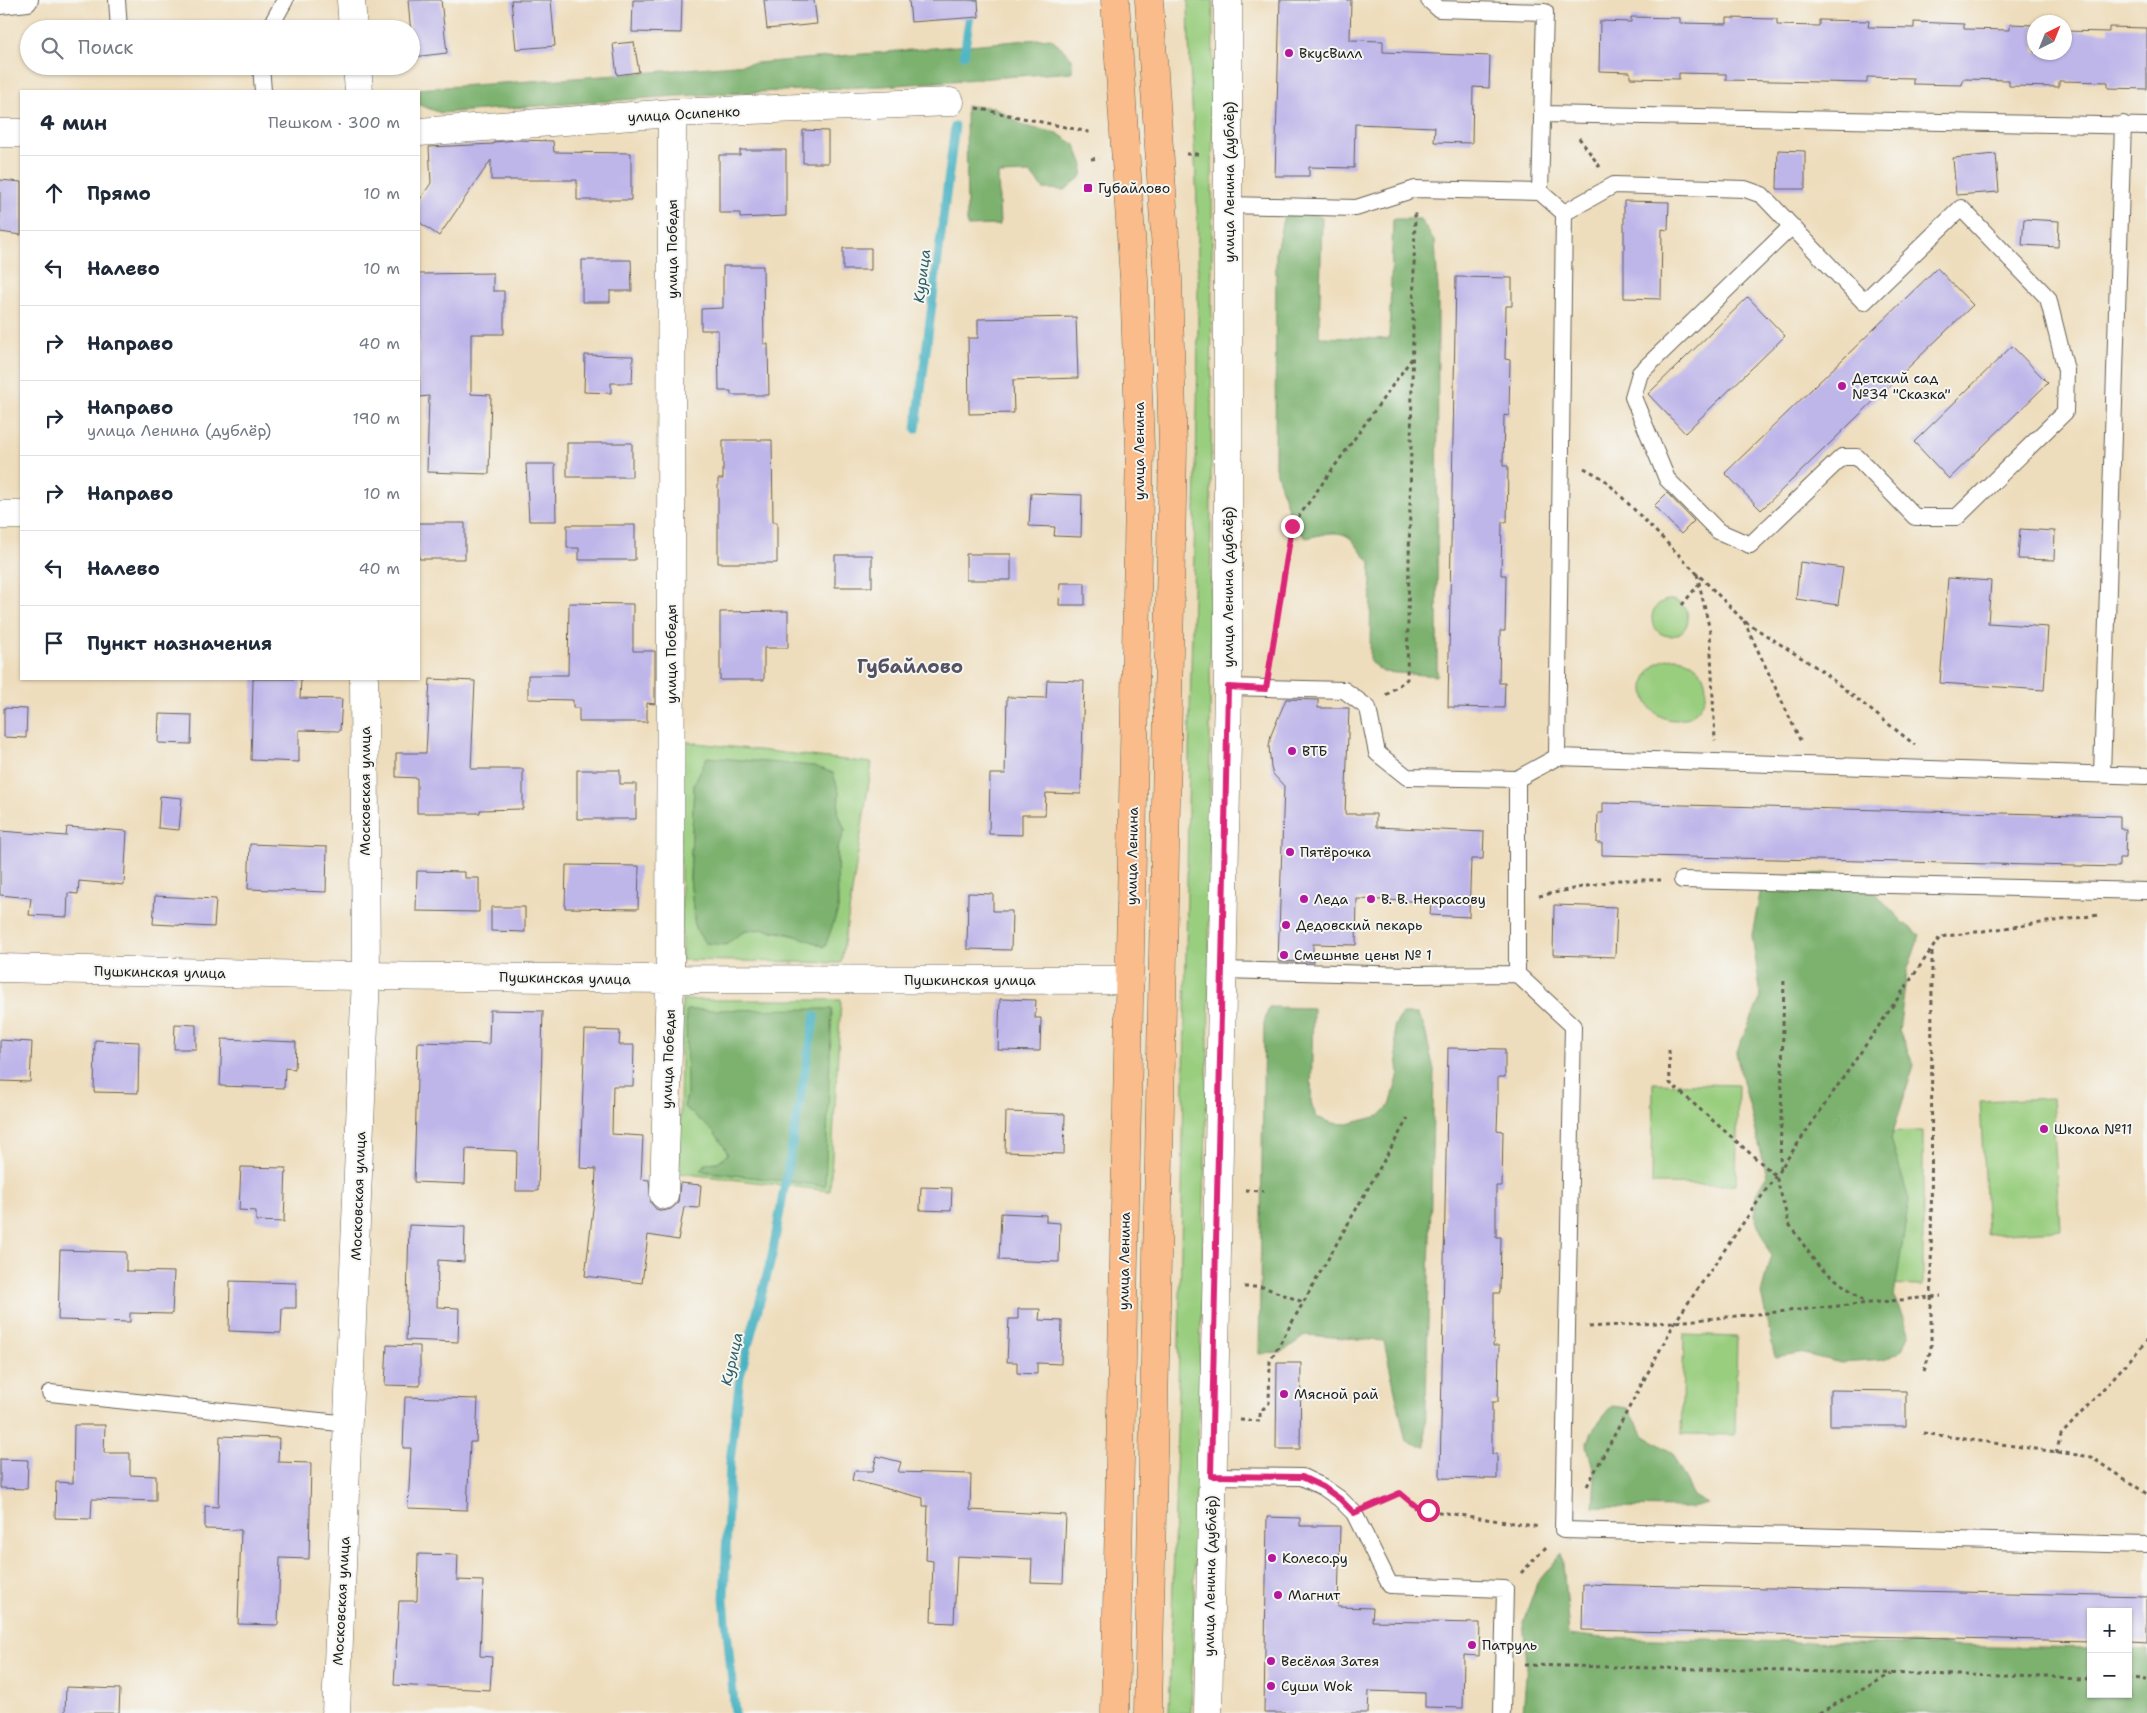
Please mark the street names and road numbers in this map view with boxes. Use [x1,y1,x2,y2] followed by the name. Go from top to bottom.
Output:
[1220,101,1238,263] street label: улица Ленина (дублёр)
[627,102,741,126] street label: улица Осипенко
[663,199,681,299] street label: улица Победы
[1130,402,1148,500] street label: улица Ленина
[1219,506,1237,668] street label: улица Ленина (дублёр)
[662,604,680,704] street label: улица Победы
[356,726,374,856] street label: Московская улица
[1122,806,1142,905] street label: улица Ленина
[94,962,226,982] street label: Пушкинская улица
[499,968,631,988] street label: Пушкинская улица
[904,971,1036,989] street label: Пушкинская улица
[657,1009,679,1109] street label: улица Победы
[347,1131,369,1261] street label: Московская улица
[1114,1211,1134,1310] street label: улица Ленина
[1200,1495,1220,1657] street label: улица Ленина (дублёр)
[329,1536,353,1666] street label: Московская улица

